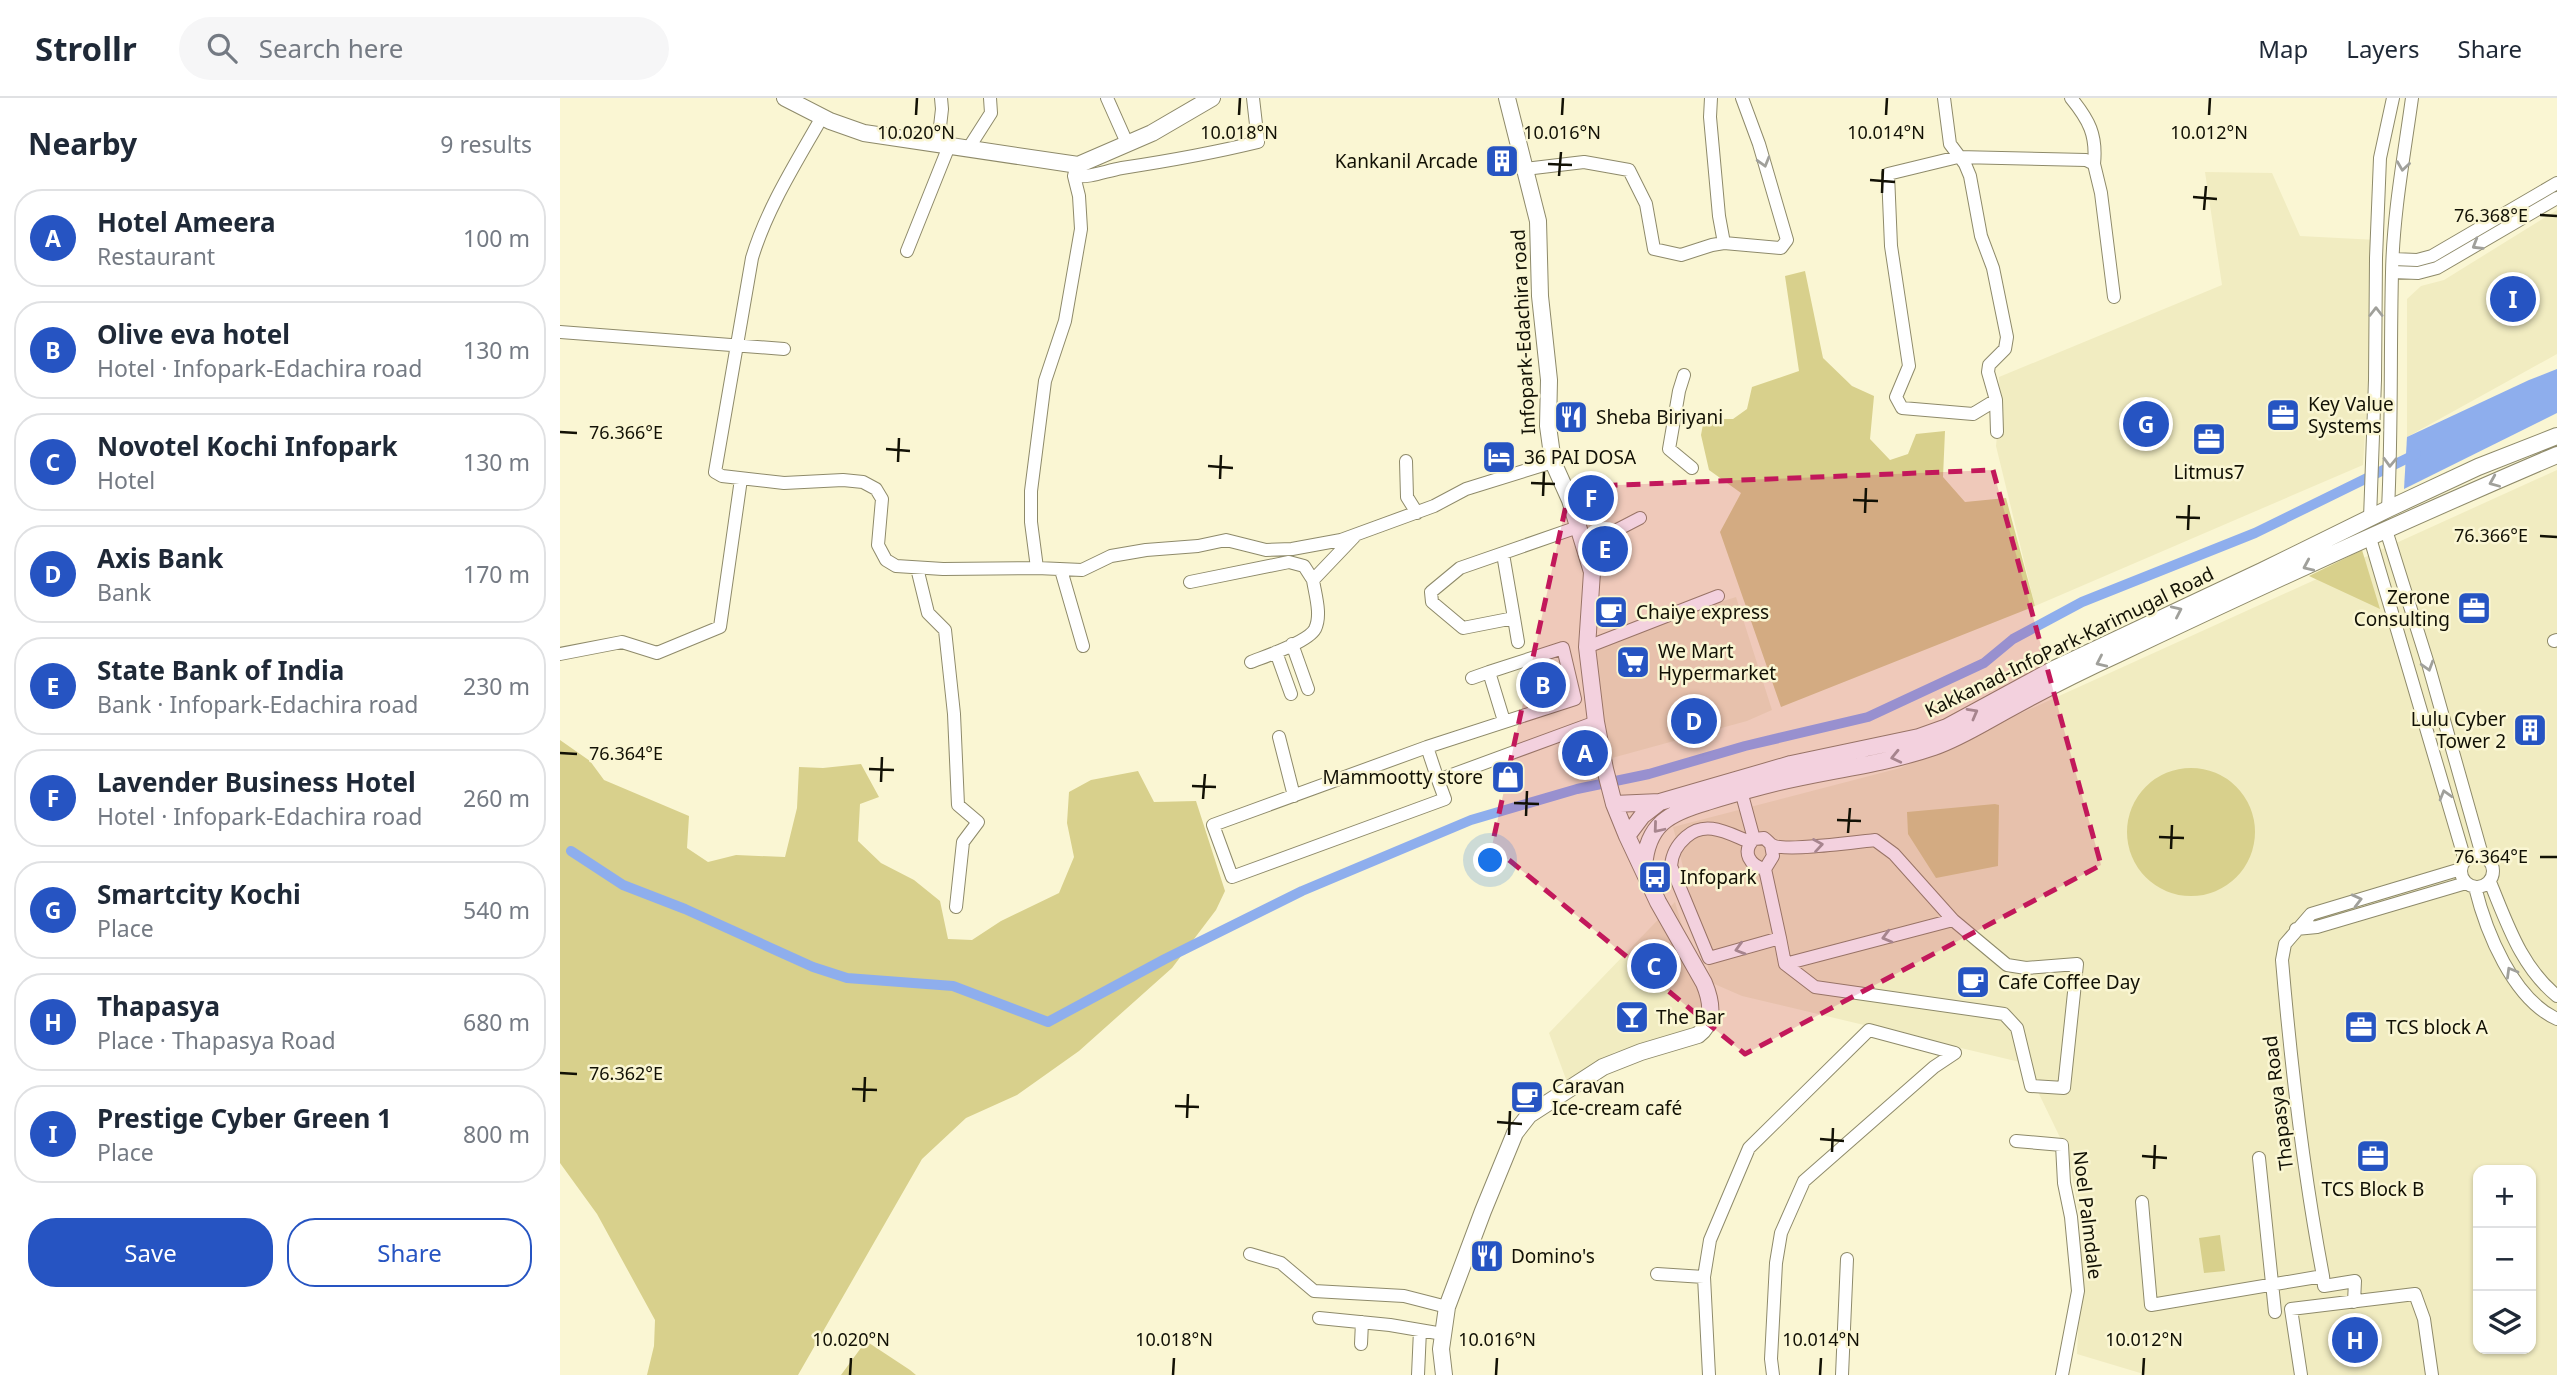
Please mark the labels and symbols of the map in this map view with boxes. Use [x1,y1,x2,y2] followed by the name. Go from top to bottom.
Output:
[877,120,955,144] text: 10.020°N
[1200,120,1278,144] text: 10.018°N
[1523,120,1601,144] text: 10.016°N
[1847,120,1925,144] text: 10.014°N
[2170,120,2248,144] text: 10.012°N
[1483,142,1521,180] building icon: Kankanil Arcade
[1335,148,1478,174] place label: Kankanil Arcade
[1756,156,1771,168] one-way arrow
[2396,160,2411,171] one-way arrow
[2454,203,2528,227] text: 76.368°E
[1505,229,1541,435] street label: Infopark-Edachira road
[2472,236,2485,249] one-way arrow
[2490,273,2536,325] pin: I
[2368,306,2383,317] one-way arrow
[2308,391,2394,439] place label: Key Value Systems
[2264,396,2302,434] office icon: Key Value Systems
[1552,398,1590,436] restaurant icon: Sheba Biriyani
[2123,398,2169,450] pin: G
[1596,404,1723,430] place label: Sheba Biriyani
[589,420,663,444] text: 76.366°E
[2190,420,2228,458] office icon: Litmus7
[1480,438,1518,476] hotel icon: 36 PAI DOSA
[1524,444,1637,470] place label: 36 PAI DOSA
[2382,457,2397,468] one-way arrow
[2173,459,2245,485] place label: Litmus7
[1568,472,1614,524] pin: F
[2489,474,2501,488] one-way arrow
[1582,523,1628,575] pin: E
[2454,523,2528,547] text: 76.366°E
[2303,558,2315,572] one-way arrow
[1920,560,2218,724] street label: Kakkanad-InfoPark-Karimugal Road
[2354,584,2450,632] place label: Zerone Consulting
[2455,589,2493,627] office icon: Zerone Consulting
[1592,593,1630,631] cafe icon: Chaiye express
[1636,599,1769,625] place label: Chaiye express
[2170,605,2182,619] one-way arrow
[1658,638,1776,686] place label: We Mart Hypermarket
[1614,643,1652,681] supermarket icon: We Mart Hypermarket
[2096,653,2108,667] one-way arrow
[1520,659,1566,711] pin: B
[2420,659,2434,671] one-way arrow
[1671,695,1717,747] pin: D
[2411,706,2506,754] place label: Lulu Cyber Tower 2
[1966,708,1979,721] one-way arrow
[2511,711,2549,749] building icon: Lulu Cyber Tower 2
[1562,727,1608,779] pin: A
[589,741,663,765] text: 76.364°E
[1890,748,1902,763] one-way arrow
[1489,758,1527,796] shop icon: Mammootty store
[1323,764,1483,790] place label: Mammootty store
[2438,789,2453,801] one-way arrow
[1654,820,1666,833] one-way arrow
[1812,838,1824,853] one-way arrow
[1473,843,1507,877] your location
[2454,844,2528,868] text: 76.364°E
[1636,858,1674,896] bus stop icon: Infopark
[1680,864,1757,890] place label: Infopark
[2350,894,2362,908] one-way arrow
[1881,929,1893,943] one-way arrow
[1631,940,1677,992] pin: C
[1734,941,1746,956] one-way arrow
[1954,963,1992,1001] cafe icon: Cafe Coffee Day
[2506,966,2519,979] one-way arrow
[1998,969,2140,995] place label: Cafe Coffee Day
[1613,998,1651,1036] bar icon: The Bar
[1656,1004,1725,1030] place label: The Bar
[2342,1008,2380,1046] office icon: TCS block A
[2386,1014,2489,1040] place label: TCS block A
[2257,1034,2299,1172] street label: Thapasya Road
[589,1061,663,1085] text: 76.362°E
[1552,1073,1682,1121] place label: Caravan Ice-cream café
[1508,1078,1546,1116] cafe icon: Caravan Ice-cream café
[2354,1137,2392,1175] office icon: TCS Block B
[2067,1149,2109,1281] street label: Noel Palmdale
[2322,1176,2424,1202] place label: TCS Block B
[1468,1237,1506,1275] restaurant icon: Domino's
[1511,1243,1595,1269] place label: Domino's
[2332,1314,2378,1366] pin: H
[812,1327,890,1351] text: 10.020°N
[1135,1327,1213,1351] text: 10.018°N
[1458,1327,1536,1351] text: 10.016°N
[1782,1327,1860,1351] text: 10.014°N
[2105,1327,2183,1351] text: 10.012°N

